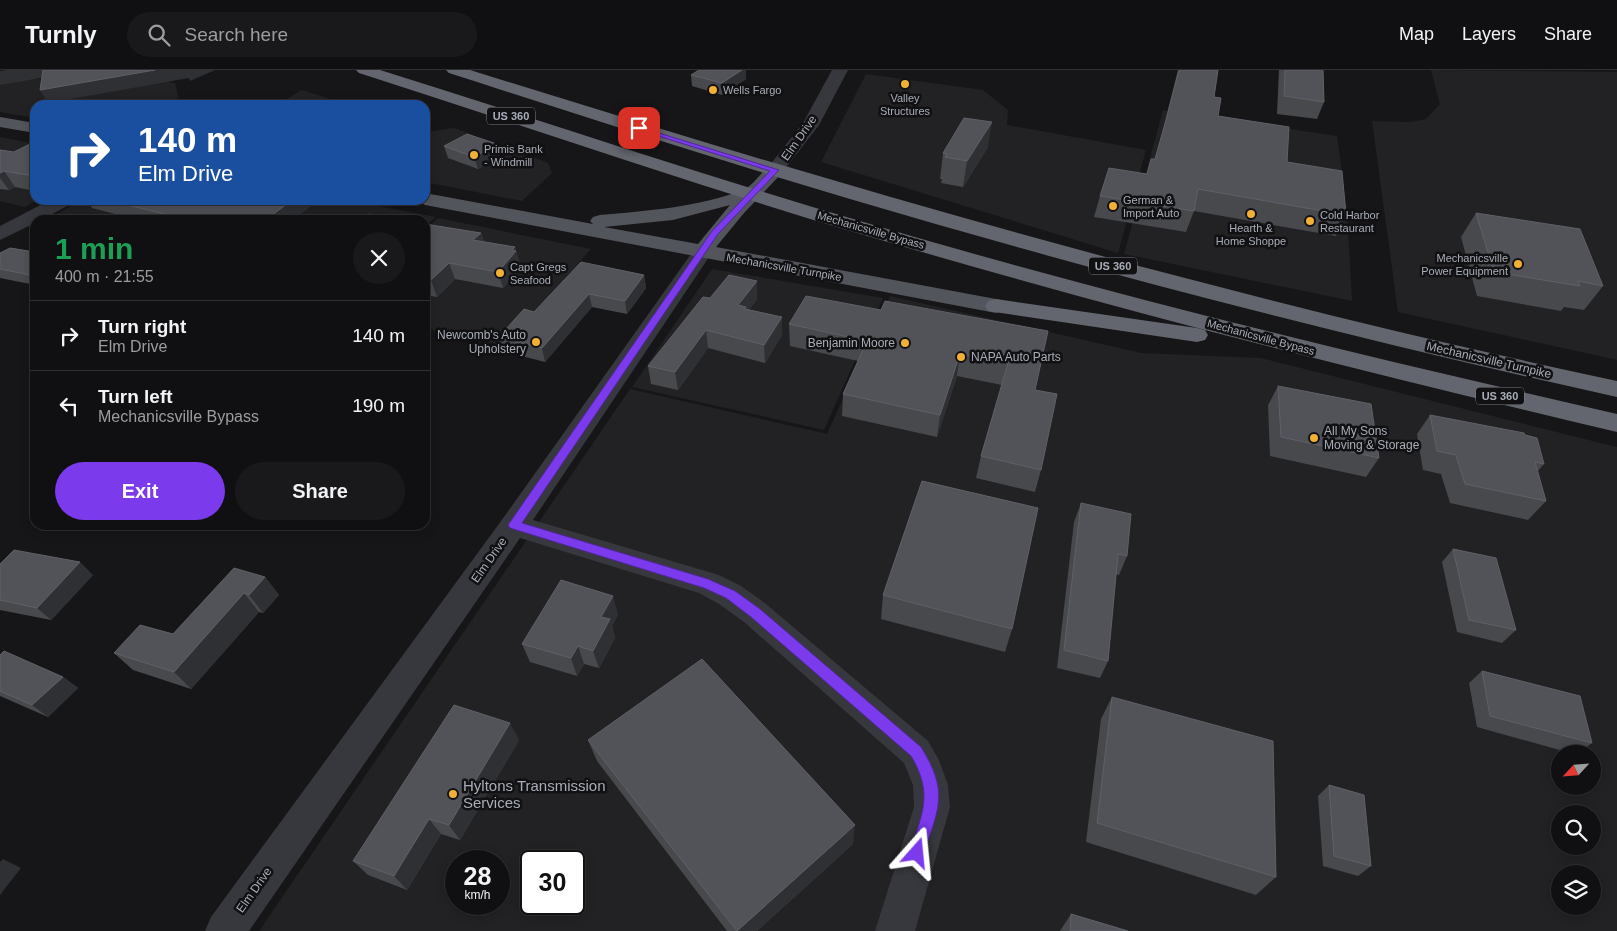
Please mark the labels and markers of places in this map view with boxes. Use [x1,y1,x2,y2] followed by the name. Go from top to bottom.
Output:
[899,78,911,90] marker: Valley Structures
[707,84,719,96] marker: Wells Fargo
[723,84,781,96] place label: Wells Fargo
[880,92,931,117] place label: Valley Structures
[618,107,660,149] pin
[484,143,543,168] place label: Primis Bank - Windmill
[468,149,480,161] marker: Primis Bank - Windmill
[1123,194,1179,219] place label: German & Import Auto
[1107,200,1119,212] marker: German & Import Auto
[1245,208,1257,220] marker: Hearth & Home Shoppe
[1320,209,1380,234] place label: Cold Harbor Restaurant
[1304,215,1316,227] marker: Cold Harbor Restaurant
[1216,222,1286,247] place label: Hearth & Home Shoppe
[1421,252,1508,277] place label: Mechanicsville Power Equipment
[1512,258,1524,270] marker: Mechanicsville Power Equipment
[510,261,567,286] place label: Capt Gregs Seafood
[494,267,506,279] marker: Capt Gregs Seafood
[437,328,526,356] place label: Newcomb's Auto Upholstery
[530,336,542,348] marker: Newcomb's Auto Upholstery
[808,336,895,350] place label: Benjamin Moore
[899,337,911,349] marker: Benjamin Moore
[971,350,1061,364] place label: NAPA Auto Parts
[955,351,967,363] marker: NAPA Auto Parts
[1324,424,1420,452] place label: All My Sons Moving & Storage
[1308,432,1320,444] marker: All My Sons Moving & Storage
[463,777,606,811] place label: Hyltons Transmission Services
[447,788,459,800] marker: Hyltons Transmission Services

